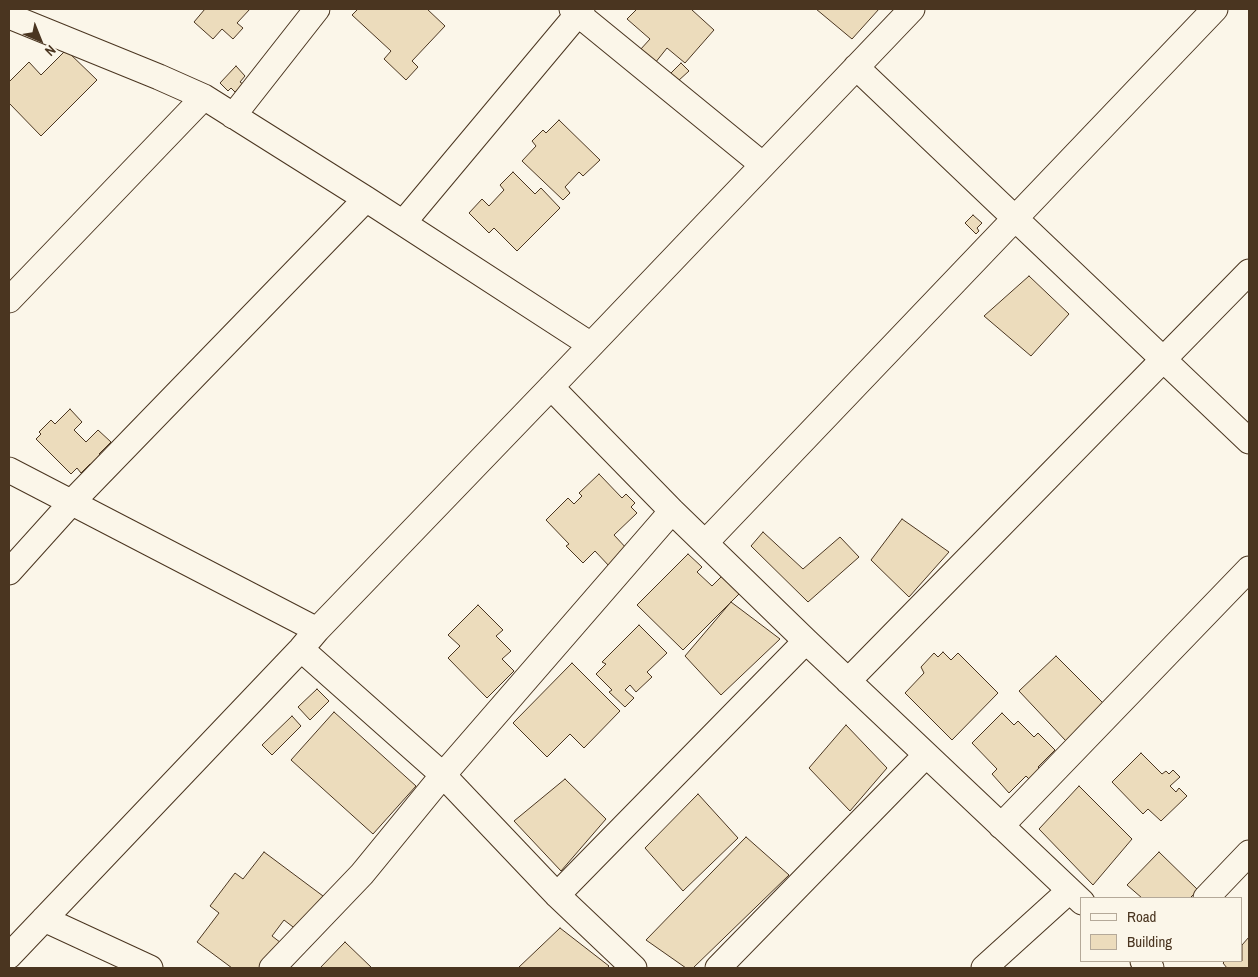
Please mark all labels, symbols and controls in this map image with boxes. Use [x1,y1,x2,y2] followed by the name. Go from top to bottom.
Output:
[15,15,65,65] north arrow
[41,41,60,60] text: N
[1080,897,1243,962] legend
[1127,906,1156,927] text: Road
[1127,931,1172,952] text: Building

